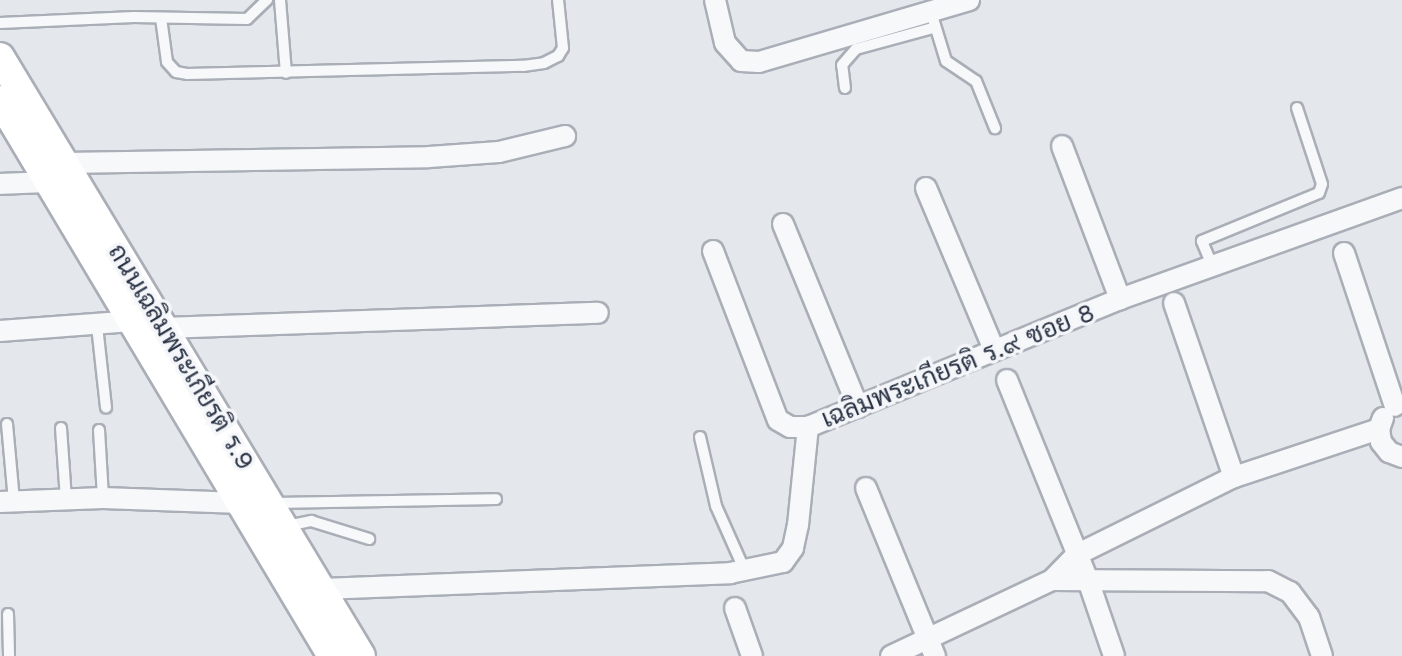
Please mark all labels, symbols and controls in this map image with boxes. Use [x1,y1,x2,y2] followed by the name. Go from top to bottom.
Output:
[101,238,261,476] street label: ถนนเฉลิมพระเกียรติ ร.9
[817,297,1099,435] street label: เฉลิมพระเกียรติ ร.๙ ซอย 8

